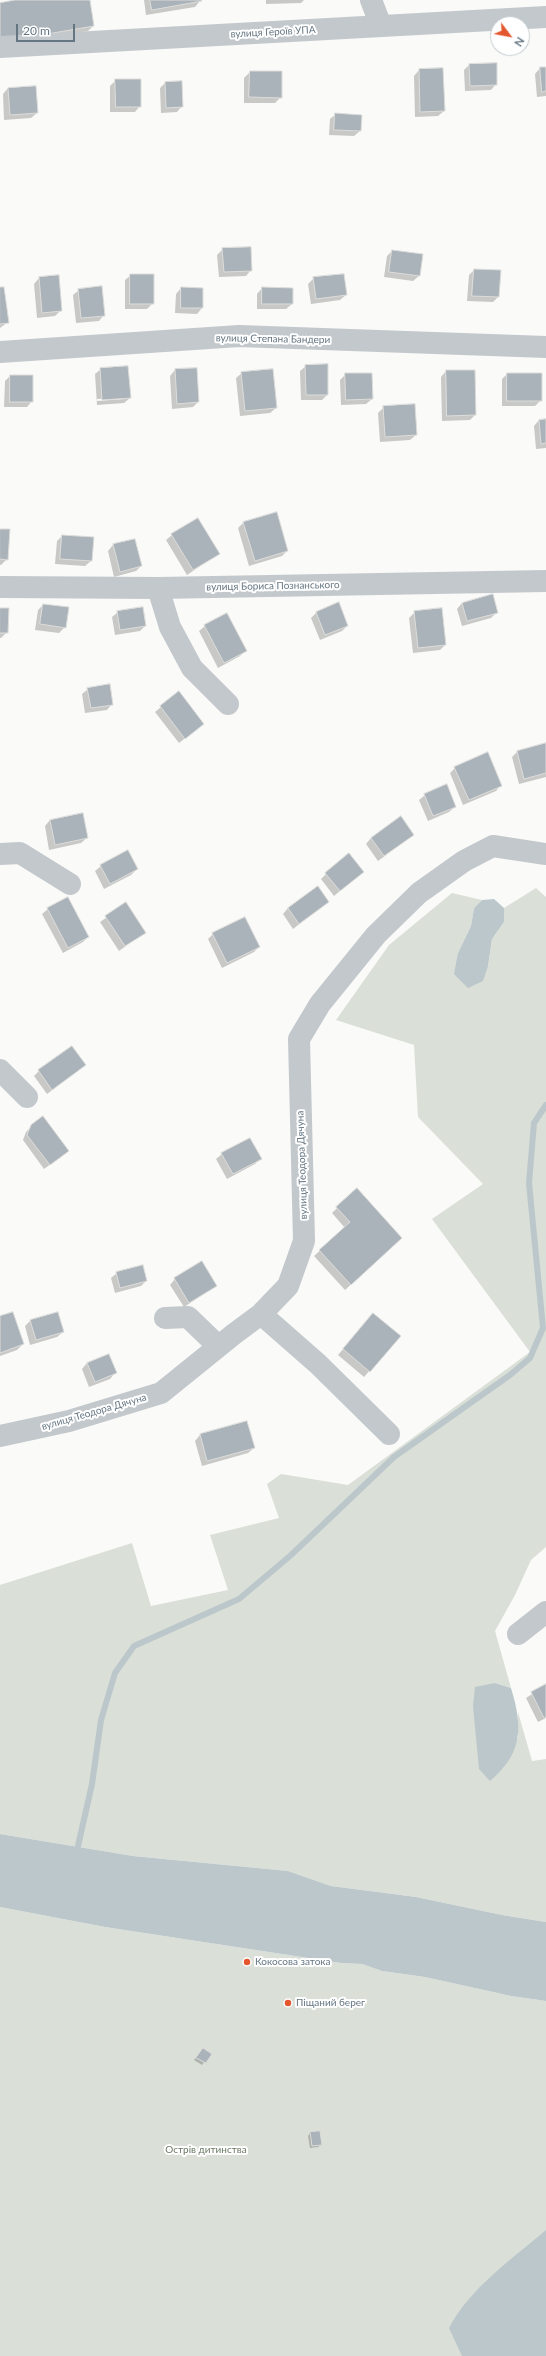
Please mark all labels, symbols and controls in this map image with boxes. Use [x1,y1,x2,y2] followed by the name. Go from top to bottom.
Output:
[18,16,77,42] scale bar
[490,16,530,56] north arrow
[23,23,50,38] text: 20 m
[230,24,316,40] street label: вулиця Героїв УПА
[512,35,528,49] text: N
[216,332,330,346] street label: вулиця Степана Бандери
[206,579,340,593] street label: вулиця Бориса Познанського
[294,1110,310,1220] street label: вулиця Теодора Дячуна
[40,1391,148,1433] street label: вулиця Теодора Дячуна
[255,1956,330,1968] place label: Кокосова затока
[242,1957,252,1967] marker: Кокосова затока
[296,1997,365,2009] place label: Піщаний берег
[283,1998,293,2008] marker: Піщаний берег
[165,2144,247,2156] park label: Острів дитинства

